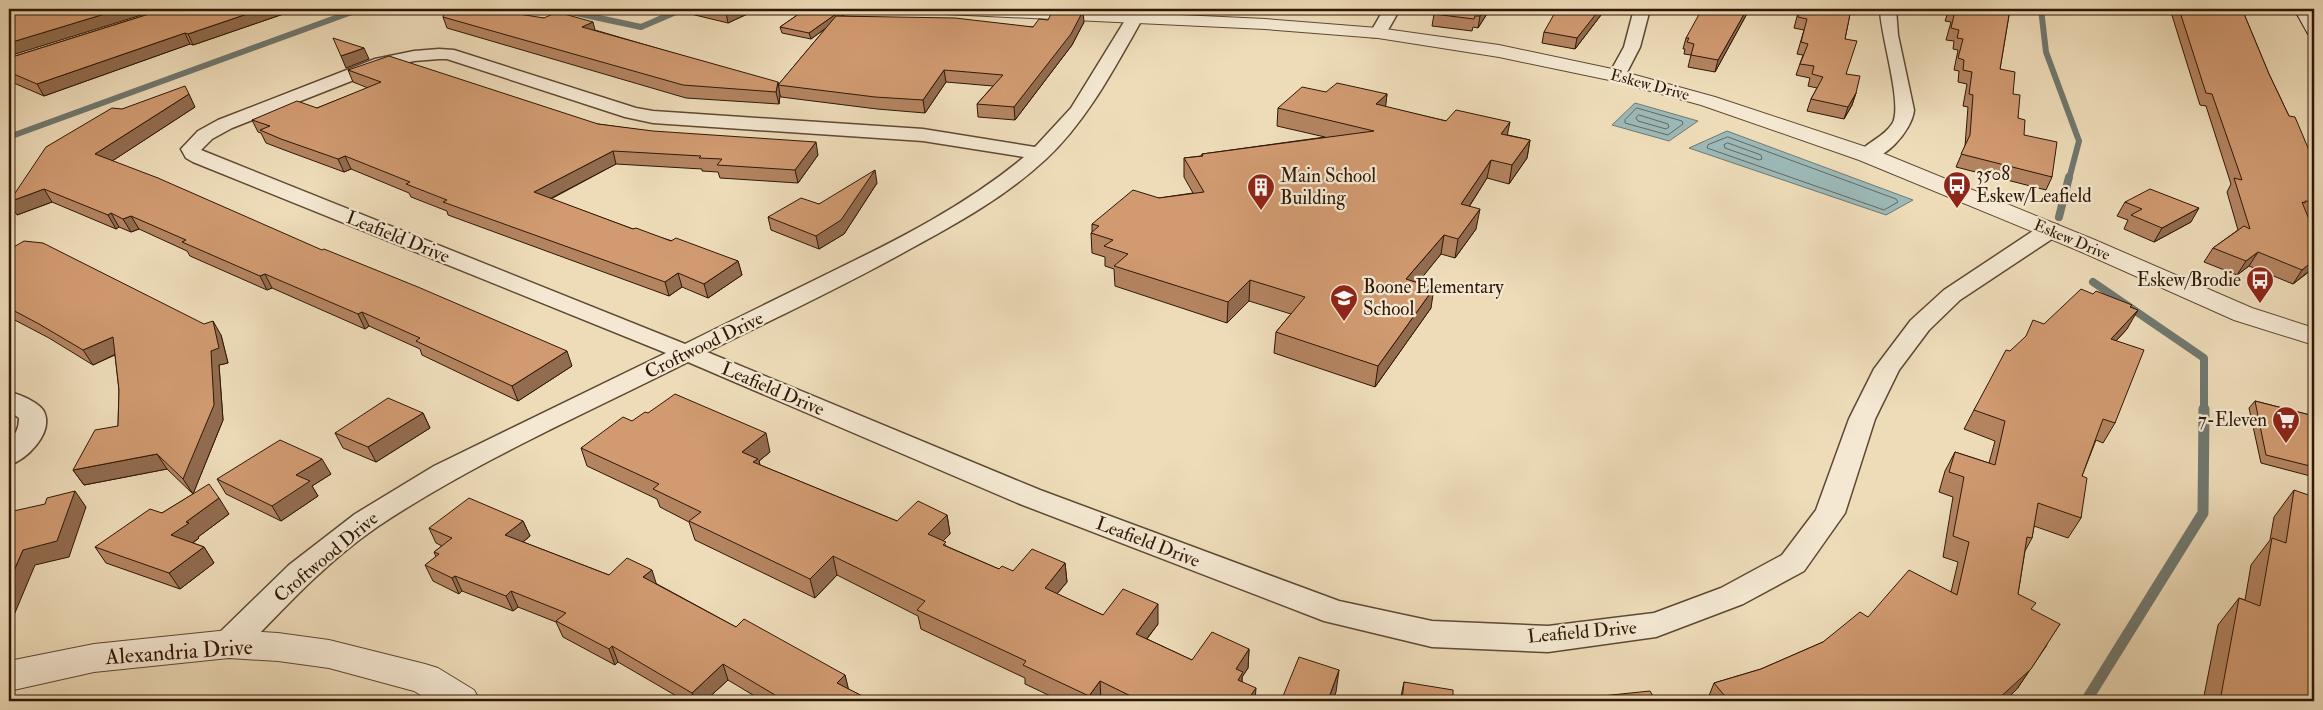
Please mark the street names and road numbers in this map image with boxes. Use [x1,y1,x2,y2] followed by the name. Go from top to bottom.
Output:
[1608,65,1692,105] street label: Eskew Drive
[343,205,453,269] street label: Leafield Drive
[2031,215,2113,265] street label: Eskew Drive
[641,306,767,384] street label: Croftwood Drive
[718,357,828,421] street label: Leafield Drive
[269,506,383,608] street label: Croftwood Drive
[1093,511,1203,573] street label: Leafield Drive
[1526,615,1638,649] street label: Leafield Drive
[103,633,254,671] street label: Alexandria Drive

